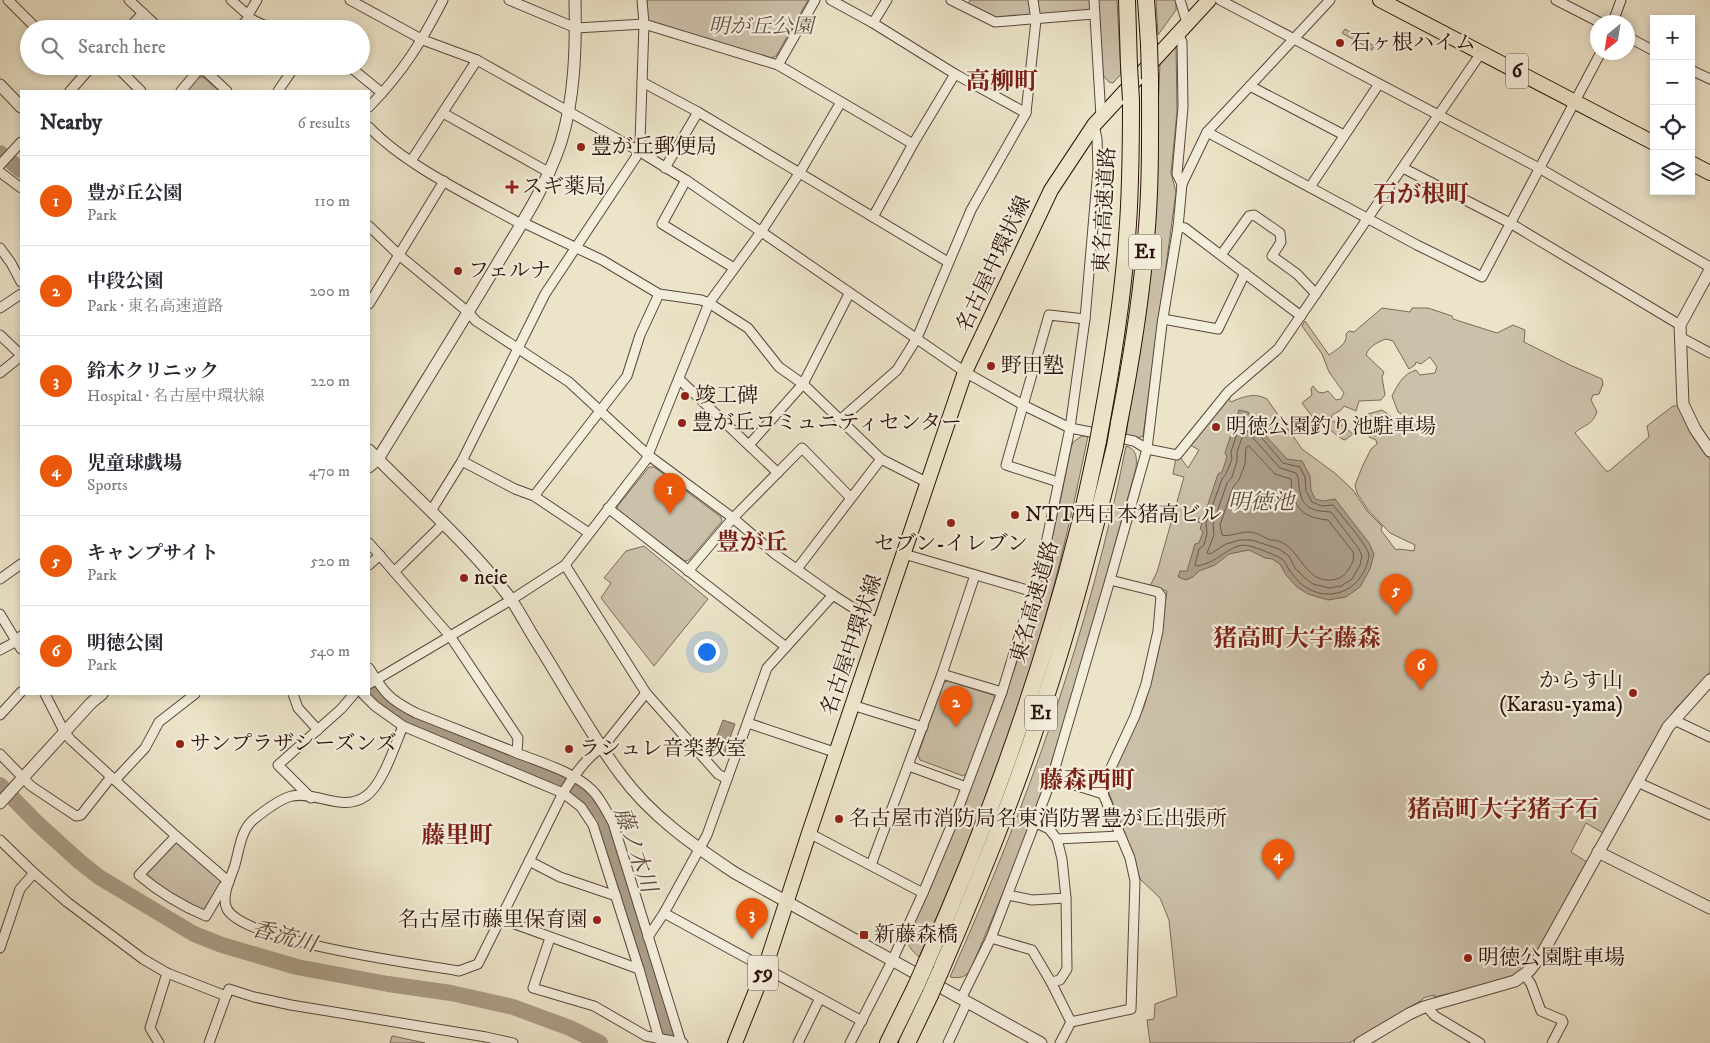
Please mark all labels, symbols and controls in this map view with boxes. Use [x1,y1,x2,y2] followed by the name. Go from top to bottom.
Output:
[709,14,816,40] park label: 明が丘公園
[1590,15,1635,60] north arrow
[1650,15,1695,195] map controls
[1650,15,1695,60] button: +
[20,20,370,75] search box
[1350,30,1476,56] place label: 石ヶ根ハイム
[38,34,66,62] icon: search
[78,36,166,59] text: Search here
[1334,37,1346,49] marker: 石ヶ根ハイム
[1506,54,1528,88] road number: 6
[1650,60,1695,105] button: −
[966,67,1038,97] district label: 高柳町
[1650,105,1695,150] button: locate
[40,110,102,136] text: Nearby
[297,113,350,133] text: 6 results
[591,134,717,160] place label: 豊が丘郵便局
[575,141,587,153] marker: 豊が丘郵便局
[1089,146,1121,274] street label: 東名高速道路
[1650,150,1695,195] button: layers
[522,174,606,200] place label: スギ薬局
[1373,180,1469,210] district label: 石が根町
[506,181,518,193] marker: スギ薬局
[87,182,182,205] text: 豊が丘公園
[53,191,59,211] text: 1
[314,191,350,211] text: 110 m
[951,192,1037,336] street label: 名古屋中環状線
[87,205,117,225] text: Park
[1129,234,1161,270] road number: E1
[468,258,551,284] place label: フェルナ
[452,265,464,277] marker: フェルナ
[87,270,163,293] text: 中段公園
[52,281,60,301] text: 2
[309,281,350,301] text: 200 m
[87,296,224,316] text: Park · 東名高速道路
[1001,353,1064,379] place label: 野田塾
[87,360,219,383] text: 鈴木クリニック
[985,360,997,372] marker: 野田塾
[53,371,59,391] text: 3
[310,371,350,391] text: 220 m
[695,383,758,409] place label: 竣工碑
[87,386,265,406] text: Hospital · 名古屋中環状線
[679,390,691,402] marker: 竣工碑
[692,410,962,436] place label: 豊が丘コミュニティセンター
[1226,414,1436,440] place label: 明徳公園釣り池駐車場
[676,417,688,429] marker: 豊が丘コミュニティセンター
[1210,421,1222,433] marker: 明徳公園釣り池駐車場
[87,452,182,475] text: 児童球戯場
[51,461,61,481] text: 4
[309,461,350,481] text: 470 m
[654,473,686,514] pin: 1
[87,475,128,495] text: Sports
[1228,489,1297,516] water label: 明徳池
[1025,502,1221,528] place label: NTT西日本猪高ビル
[1009,509,1021,521] marker: NTT西日本猪高ビル
[945,517,957,529] marker: セブン-イレブン
[716,528,788,558] district label: 豊が丘
[874,531,1028,557] place label: セブン-イレブン
[1005,538,1065,666] street label: 東名高速道路
[87,542,219,565] text: キャンプサイト
[52,551,60,571] text: 5
[310,551,350,571] text: 520 m
[87,565,117,585] text: Park
[474,565,508,591] place label: neie
[816,571,888,719] street label: 名古屋中環状線
[458,572,470,584] marker: neie
[1380,574,1412,615] pin: 5
[1213,624,1381,654] district label: 猪高町大字藤森
[87,632,163,655] text: 明徳公園
[694,639,720,665] your location
[52,641,60,661] text: 6
[310,641,350,661] text: 540 m
[1405,649,1437,690] pin: 6
[87,655,117,675] text: Park
[1499,668,1623,718] place label: からす山 (Karasu-yama)
[940,686,972,727] pin: 2
[1627,687,1639,699] marker: からす山 (Karasu-yama)
[1025,696,1057,730] road number: E1
[190,731,397,757] place label: サンプラザシーズンズ
[579,736,747,762] place label: ラシュレ音楽教室
[174,738,186,750] marker: サンプラザシーズンズ
[563,743,575,755] marker: ラシュレ音楽教室
[1039,766,1135,796] district label: 藤森西町
[1407,795,1599,825] district label: 猪高町大字猪子石
[608,804,663,898] water label: 藤ノ木川
[849,806,1227,832] place label: 名古屋市消防局名東消防署豊が丘出張所
[833,813,845,825] marker: 名古屋市消防局名東消防署豊が丘出張所
[421,821,493,851] district label: 藤里町
[1262,839,1294,880] pin: 4
[736,898,768,939] pin: 3
[398,907,587,933] place label: 名古屋市藤里保育園
[591,914,603,926] marker: 名古屋市藤里保育園
[249,915,321,959] water label: 香流川
[874,922,958,948] place label: 新藤森橋
[858,929,870,941] marker: 新藤森橋
[1478,945,1625,971] place label: 明徳公園駐車場
[1462,952,1474,964] marker: 明徳公園駐車場
[748,956,778,990] road number: 59

